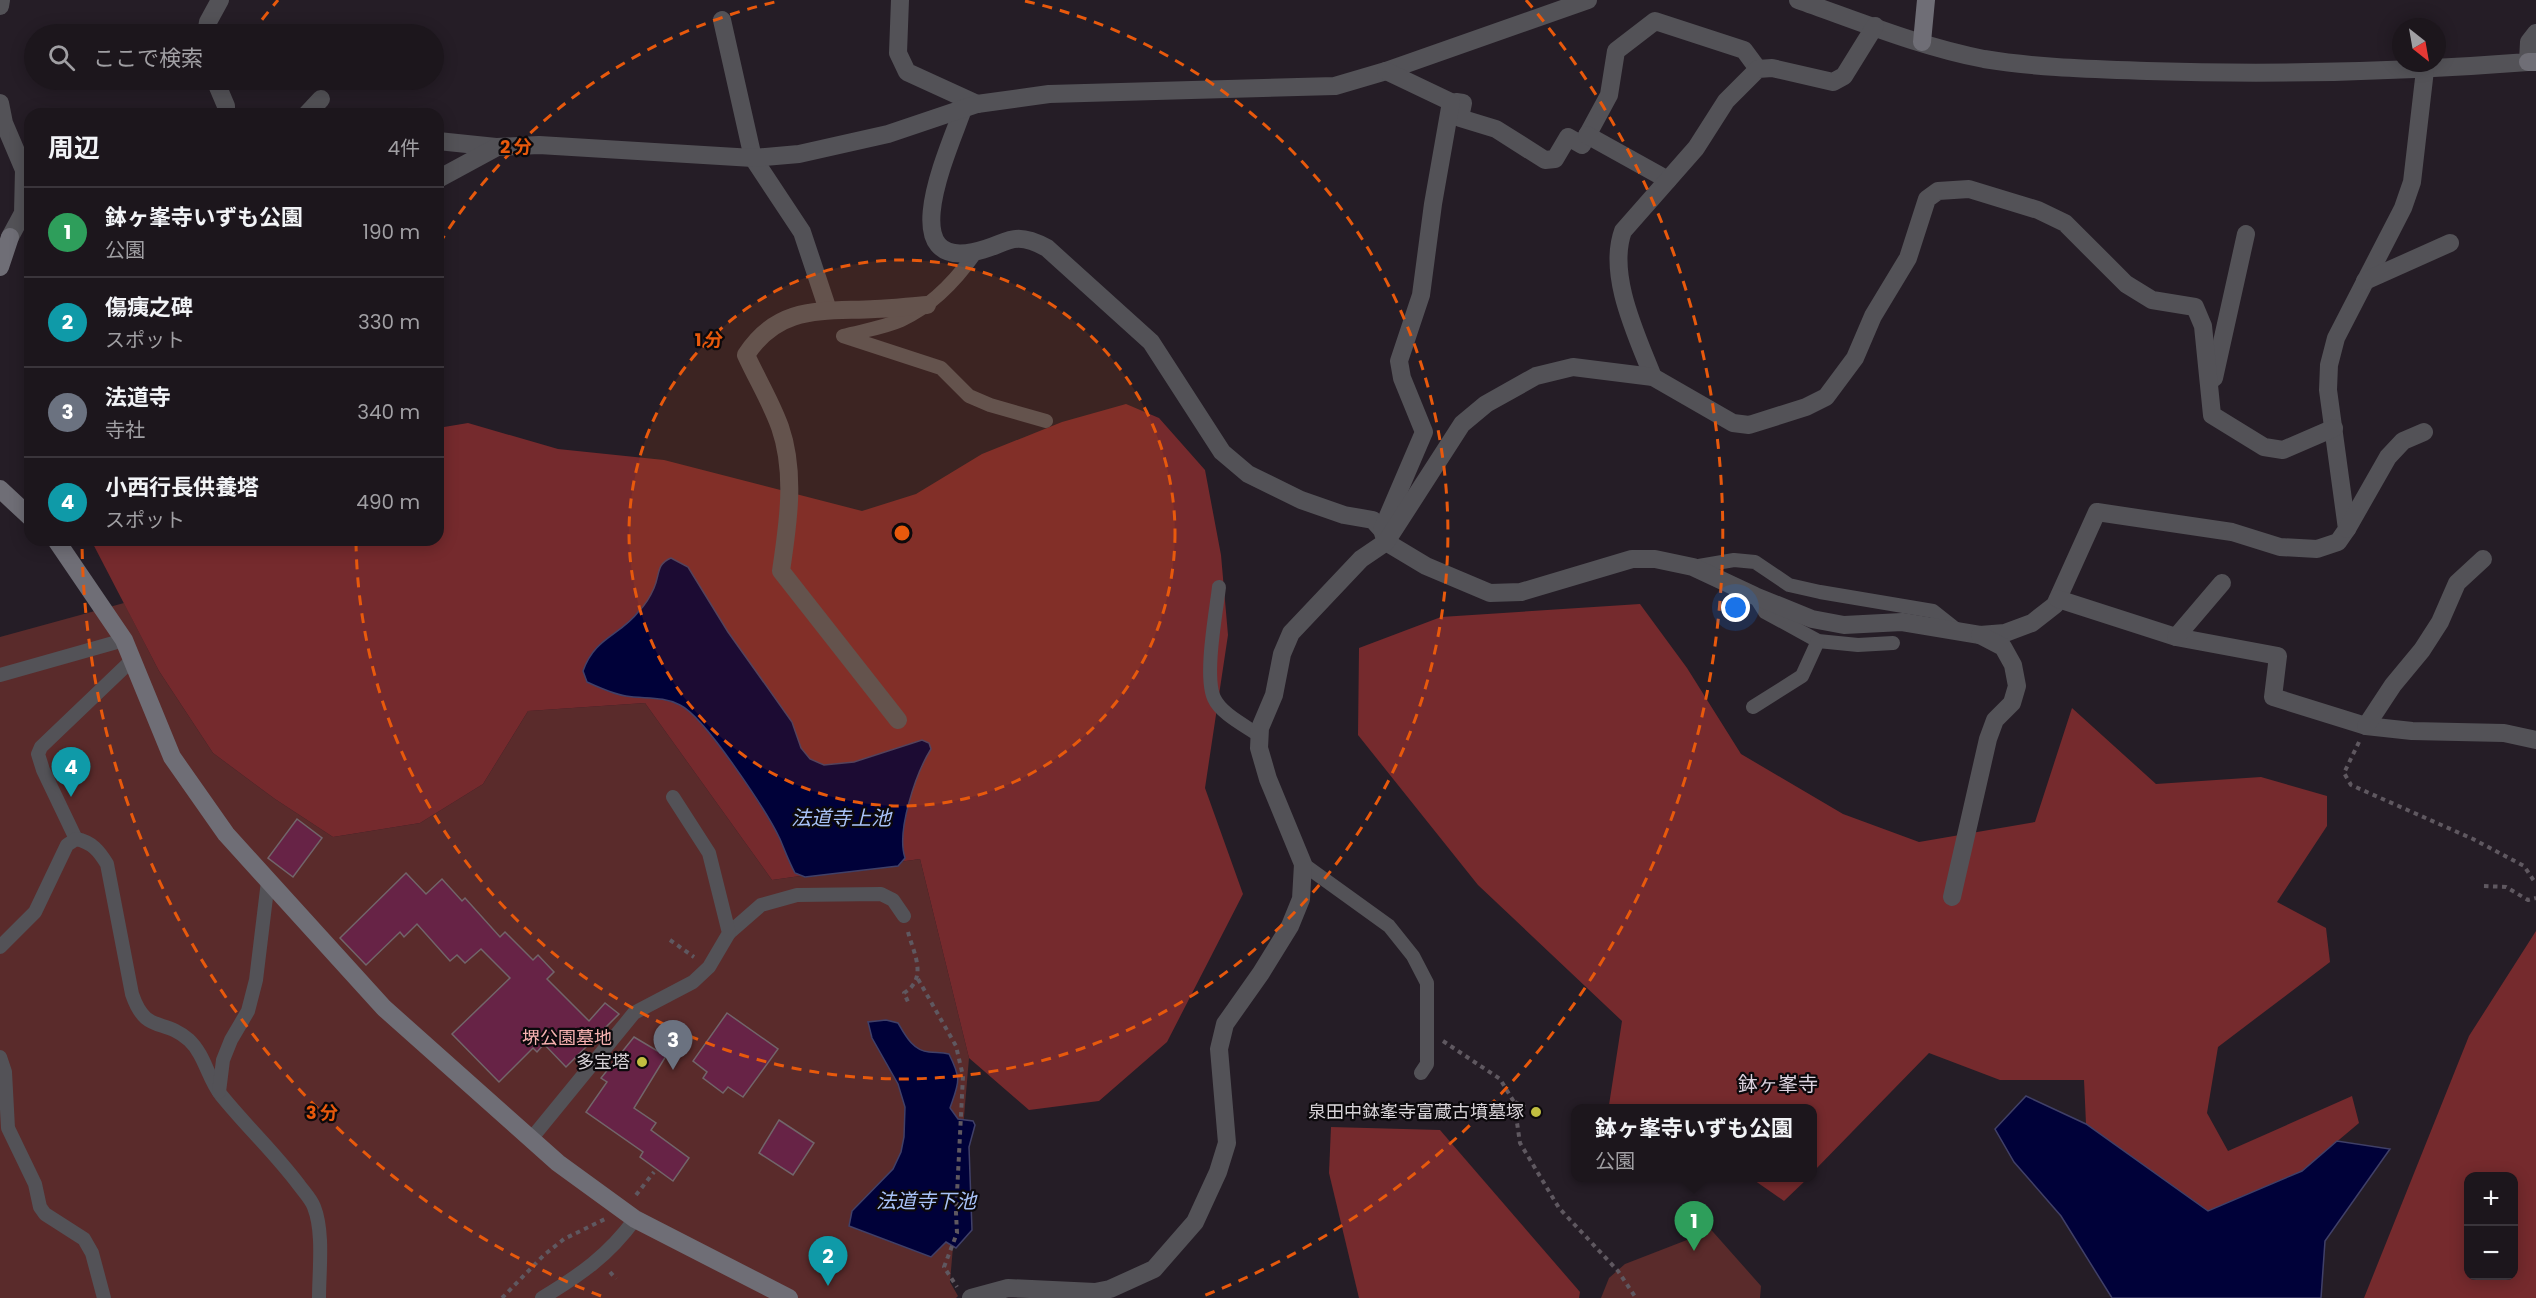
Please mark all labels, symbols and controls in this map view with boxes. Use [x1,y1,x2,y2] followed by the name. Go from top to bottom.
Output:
[2392,18,2446,72] north arrow
[24,24,444,90] search box
[45,41,78,74] icon: search
[93,43,203,74] text: ここで検索
[48,130,100,166] text: 周辺
[387,134,420,162] text: 4件
[500,134,532,159] text: 2 分
[105,202,303,233] text: 鉢ヶ峯寺いずも公園
[64,218,71,246] text: 1
[363,218,420,246] text: 190 m
[105,236,145,264] text: 公園
[105,292,193,323] text: 傷痍之碑
[62,308,73,336] text: 2
[358,308,420,336] text: 330 m
[105,326,185,354] text: スポット
[695,327,723,352] text: 1 分
[105,382,171,413] text: 法道寺
[61,398,74,426] text: 3
[357,398,420,426] text: 340 m
[105,416,145,444] text: 寺社
[105,472,259,503] text: 小西行長供養塔
[61,488,74,516] text: 4
[356,488,420,516] text: 490 m
[105,506,185,534] text: スポット
[892,523,912,543] centre of rings
[1721,593,1750,622] your location
[52,748,90,797] pin: 4
[791,804,893,832] water label: 法道寺上池
[654,1020,692,1070] pin: 3
[522,1025,612,1050] park label: 堺公園墓地
[576,1049,630,1074] place label: 多宝塔
[635,1055,649,1069] marker: 多宝塔
[1738,1070,1818,1098] district label: 鉢ヶ峯寺
[1308,1099,1524,1124] place label: 泉田中鉢峯寺富蔵古墳墓塚
[306,1100,338,1125] text: 3 分
[1571,1104,1817,1182] popup
[1529,1105,1543,1119] marker: 泉田中鉢峯寺富蔵古墳墓塚
[1595,1113,1793,1144] text: 鉢ヶ峯寺いずも公園
[1595,1147,1635,1175] text: 公園
[2464,1172,2518,1280] map controls
[2464,1172,2518,1226] button: +
[876,1187,978,1215] water label: 法道寺下池
[1674,1202,1714,1251] pin: 1
[2464,1226,2518,1280] button: −
[808,1236,848,1286] pin: 2

